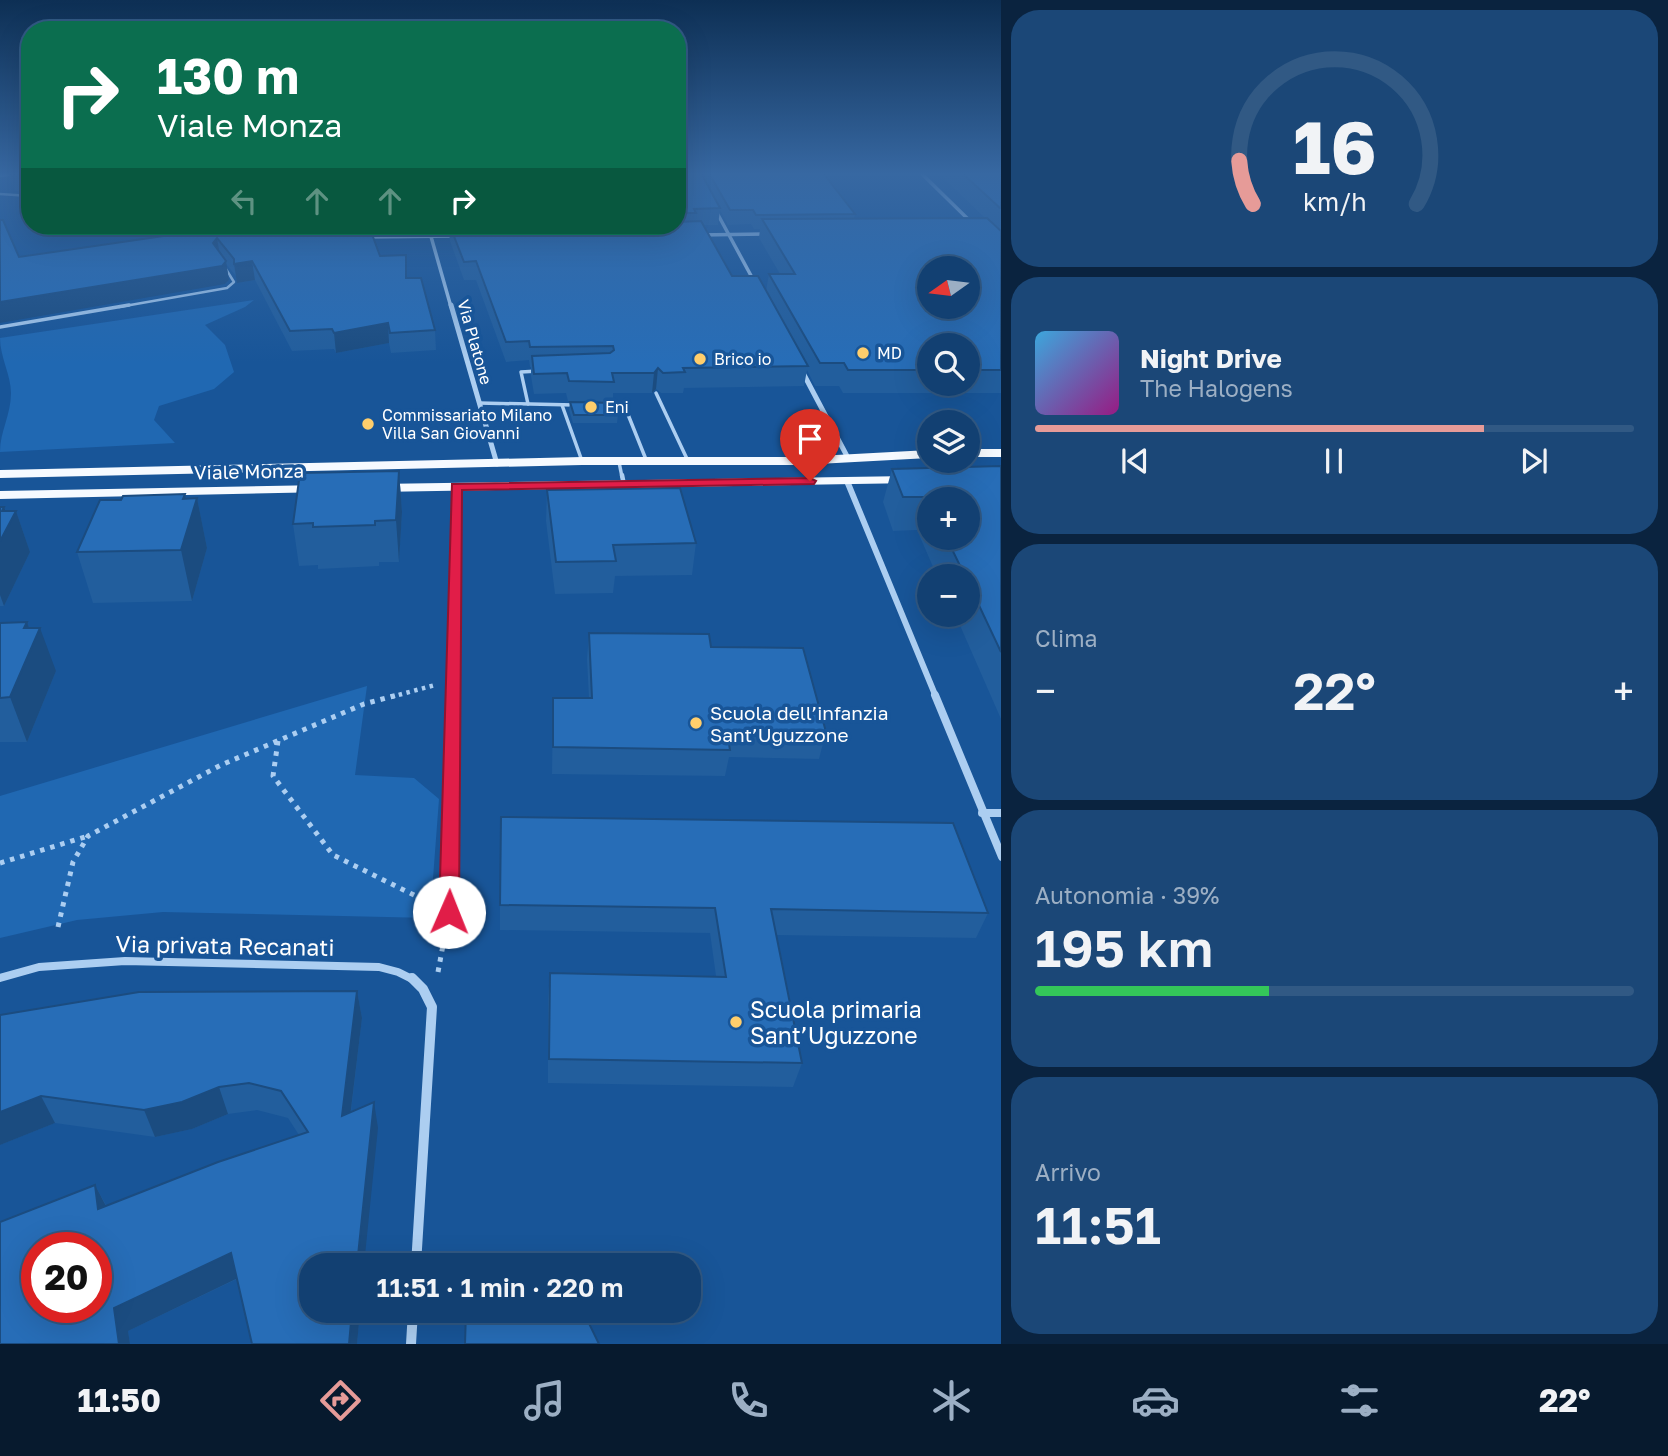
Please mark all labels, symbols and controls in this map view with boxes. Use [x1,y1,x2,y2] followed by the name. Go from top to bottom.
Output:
[157,46,299,105] text: 130 m
[42,49,133,140] icon: right
[1293,104,1376,191] text: 16
[157,106,342,144] text: Viale Monza
[225,182,263,220] icon: left
[298,182,336,220] icon: ahead
[371,182,409,220] icon: ahead
[444,182,482,220] icon: right
[1303,186,1366,217] text: km/h
[917,256,980,318] north arrow
[917,256,980,627] map controls
[453,297,497,387] street label: Via Platone
[917,333,980,396] button: search
[877,343,902,363] place label: MD
[1140,343,1282,374] text: Night Drive
[855,345,871,361] marker: MD
[714,349,771,369] place label: Brico io
[692,351,708,367] marker: Brico io
[1140,374,1293,402] text: The Halogens
[605,397,629,417] place label: Eni
[583,399,599,415] marker: Eni
[382,405,552,443] place label: Commissariato Milano Villa San Giovanni
[780,409,840,481] pin
[917,410,980,473] button: layers
[360,416,376,432] marker: Commissariato Milano Villa San Giovanni
[791,420,829,458] icon: arrive
[1116,442,1154,480] icon: previous
[1315,442,1353,480] icon: pause
[1515,442,1553,480] icon: next
[194,459,304,483] street label: Viale Monza
[917,487,980,550] button: +
[917,564,980,627] button: −
[1035,624,1098,652] text: Clima
[1293,659,1376,721] text: 22°
[1035,668,1056,713] text: −
[1613,668,1634,713] text: +
[710,701,888,746] place label: Scuola dell’infanzia Sant’Uguzzone
[688,715,704,731] marker: Scuola dell’infanzia Sant’Uguzzone
[412,875,486,949] position arrow
[1035,881,1219,909] text: Autonomia · 39%
[1035,916,1213,978] text: 195 km
[115,929,335,961] street label: Via privata Recanati
[750,995,922,1049] place label: Scuola primaria Sant’Uguzzone
[728,1014,744,1030] marker: Scuola primaria Sant’Uguzzone
[1035,1158,1101,1186] text: Arrivo
[1035,1193,1161,1255] text: 11:51
[21,1232,112,1323] speed limit sign: 20
[376,1272,624,1303] text: 11:51 · 1 min · 220 m
[316,1376,365,1425] icon: directions
[520,1376,569,1425] icon: music
[724,1376,773,1425] icon: phone
[927,1376,976,1425] icon: climate
[1131,1376,1180,1425] icon: car
[1335,1376,1384,1425] icon: filters
[77,1381,161,1419] text: 11:50
[1539,1381,1591,1419] text: 22°

